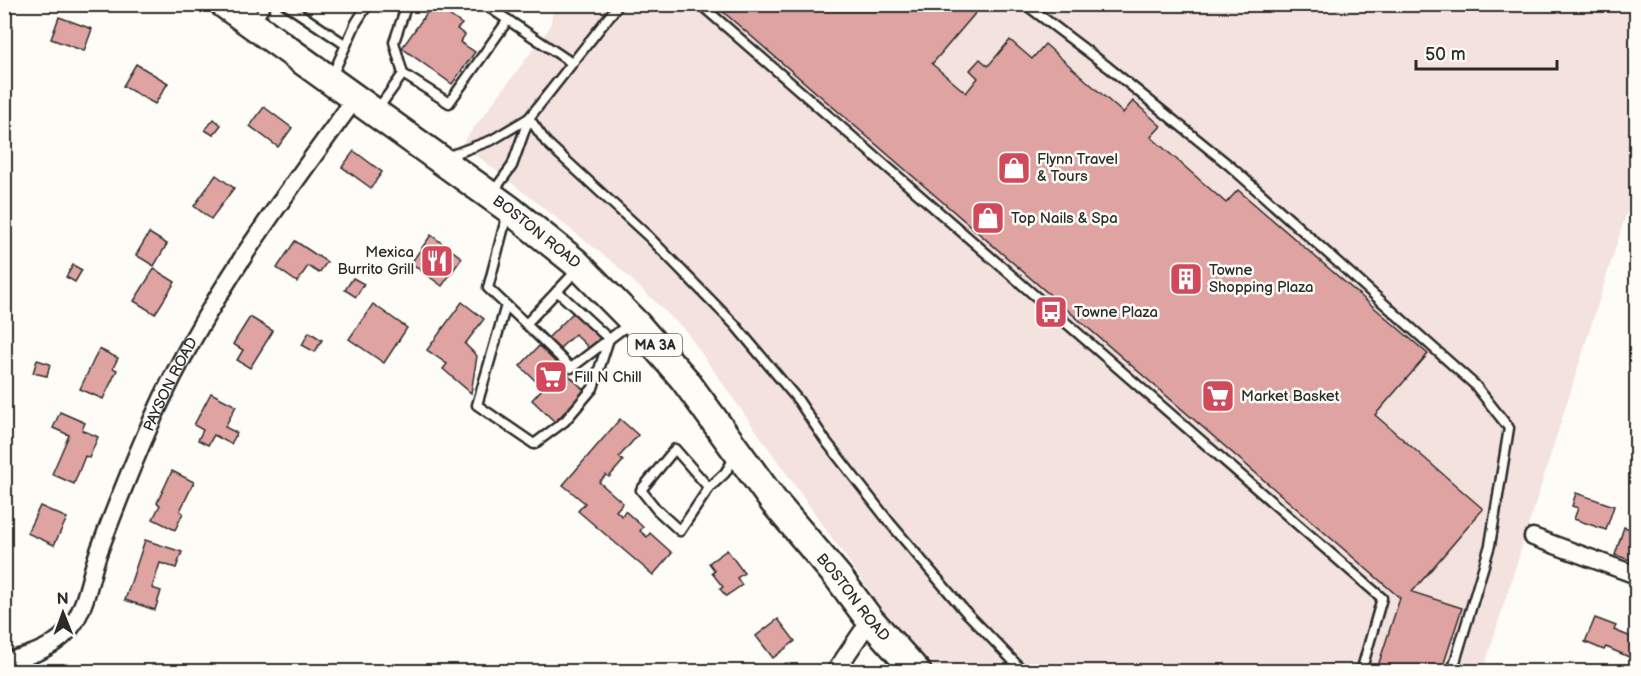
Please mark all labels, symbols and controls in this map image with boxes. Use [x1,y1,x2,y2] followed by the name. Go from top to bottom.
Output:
[1416,33,1557,71] scale bar
[1425,44,1466,65] text: 50 m
[996,150,1032,186] shop icon: Flynn Travel & Tours
[1037,150,1118,186] place label: Flynn Travel & Tours
[489,191,585,272] street label: BOSTON ROAD
[970,200,1006,236] shop icon: Top Nails & Spa
[1011,209,1118,228] place label: Top Nails & Spa
[337,243,414,279] place label: Mexica Burrito Grill
[419,243,455,279] restaurant icon: Mexica Burrito Grill
[1168,261,1204,297] building icon: Towne Shopping Plaza
[1209,261,1314,297] place label: Towne Shopping Plaza
[1033,294,1069,330] bus stop icon: Towne Plaza
[1074,303,1158,322] place label: Towne Plaza
[139,334,201,434] street label: PAYSON ROAD
[628,334,682,356] road number: MA 3A
[533,359,569,395] supermarket icon: Fill N Chill
[574,368,642,387] place label: Fill N Chill
[1200,378,1236,414] supermarket icon: Market Basket
[1241,387,1340,406] place label: Market Basket
[812,549,894,645] street label: BOSTON ROAD
[33,583,93,643] north arrow
[57,590,69,609] text: N

